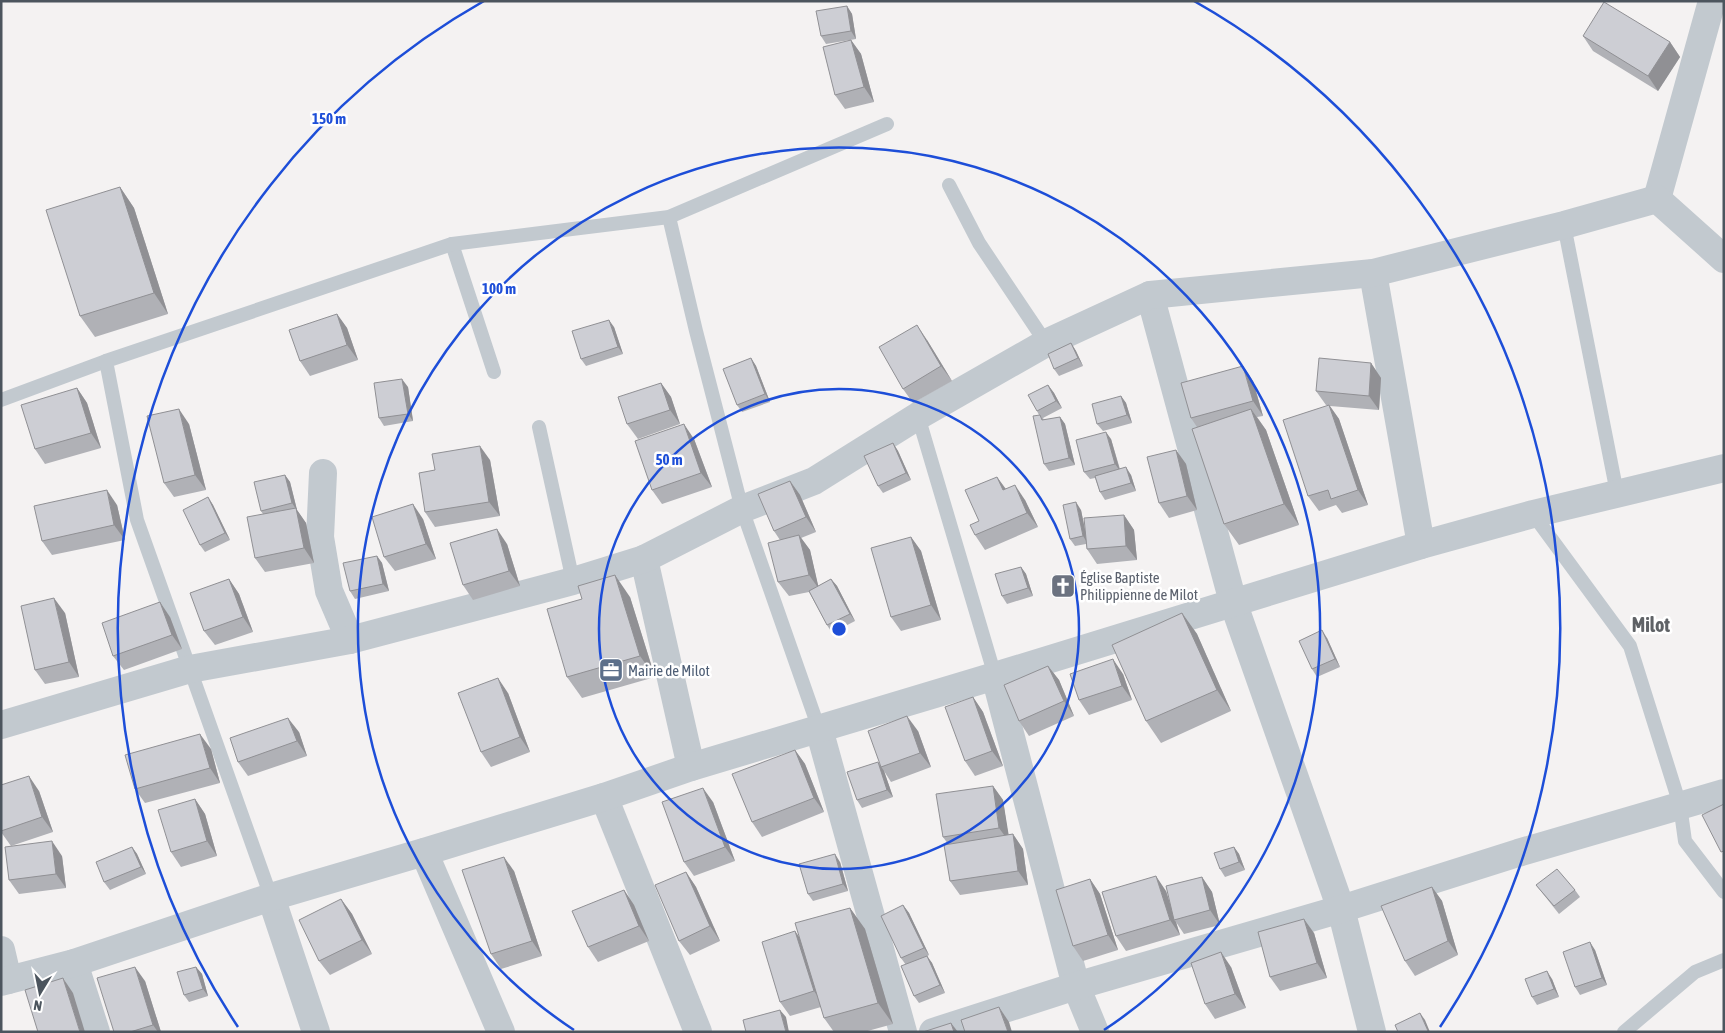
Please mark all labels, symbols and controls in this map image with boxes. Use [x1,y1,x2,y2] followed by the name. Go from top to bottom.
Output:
[312,110,346,127] text: 150 m
[482,280,516,297] text: 100 m
[656,451,683,468] text: 50 m
[1080,569,1198,603] place label: Église Baptiste Philippienne de Milot
[1050,573,1076,599] church icon: Église Baptiste Philippienne de Milot
[1632,613,1670,636] district label: Milot
[830,620,848,638] centre of rings
[598,657,624,683] office icon: Mairie de Milot
[628,662,710,679] place label: Mairie de Milot
[15,968,65,1018] north arrow
[32,997,43,1014] text: N

